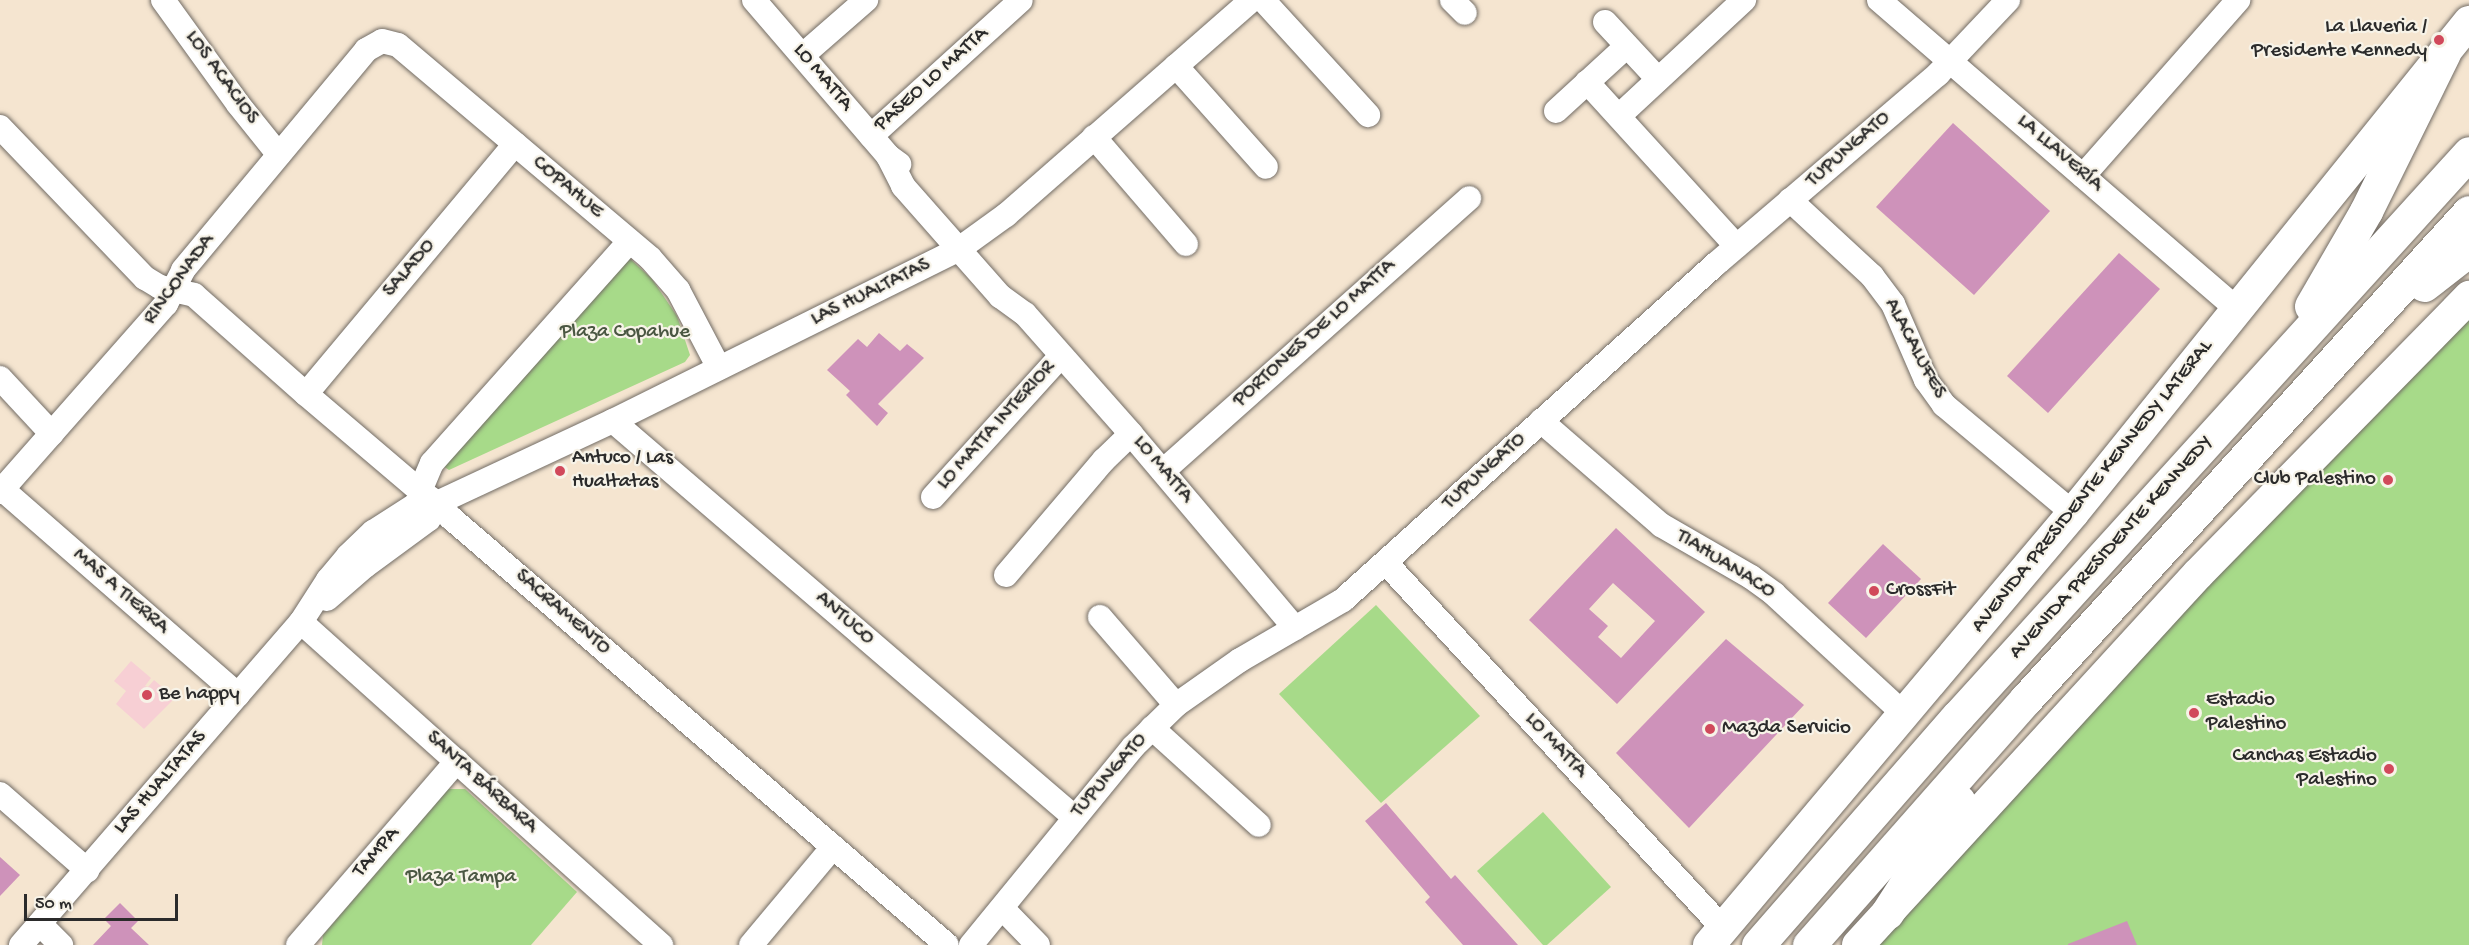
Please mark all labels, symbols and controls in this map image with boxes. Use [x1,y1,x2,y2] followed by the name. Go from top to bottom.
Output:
[2252,15,2427,65] place label: La Llaveria / Presidente Kennedy
[870,22,994,138] street label: PASEO LO MATTA
[178,26,264,130] street label: LOS ACACIOS
[2432,33,2446,47] marker: La Llaveria / Presidente Kennedy
[786,39,858,117] street label: LO MATTA
[1801,106,1897,194] street label: TUPUNGATO
[2011,110,2107,198] street label: LA LLAVERÍA
[526,151,608,225] street label: COPAHUE
[139,230,221,330] street label: RINCONADA
[378,235,442,303] street label: SALADO
[807,253,935,333] street label: LAS HUALTATAS
[1229,254,1401,414] street label: PORTONES DE LO MATTA
[1877,295,1951,403] street label: ALACALUFES
[560,320,690,346] park label: Plaza Copahue
[1967,335,2219,639] street label: AVENIDA PRESIDENTE KENNEDY LATERAL
[932,356,1062,496] street label: LO MATTA INTERIOR
[1438,428,1532,516] street label: TUPUNGATO
[1126,431,1198,509] street label: LO MATTA
[2005,431,2219,665] street label: AVENIDA PRESIDENTE KENNEDY
[572,446,673,496] place label: Antuco / Las Hualtatas
[553,464,567,478] marker: Antuco / Las Hualtatas
[2254,467,2376,493] place label: Club Palestino
[2381,473,2395,487] marker: Club Palestino
[1671,525,1779,605] street label: TIAHUANACO
[67,543,173,641] street label: MAS A TIERRA
[509,564,615,662] street label: SACRAMENTO
[1886,578,1955,604] place label: CrossFit
[1867,584,1881,598] marker: CrossFit
[809,586,879,652] street label: ANTUCO
[159,682,239,708] place label: Be happy
[140,688,154,702] marker: Be happy
[2206,688,2286,738] place label: Estadio Palestino
[2187,706,2201,720] marker: Estadio Palestino
[1518,708,1592,784] street label: LO MATTA
[1722,716,1851,742] place label: Mazda Servicio
[1703,722,1717,736] marker: Mazda Servicio
[109,726,213,840] street label: LAS HUALTATAS
[420,726,542,840] street label: SANTA BÁRBARA
[1066,728,1154,824] street label: TUPUNGATO
[2232,744,2377,794] place label: Canchas Estadio Palestino
[2382,762,2396,776] marker: Canchas Estadio Palestino
[348,822,406,884] street label: TAMPA
[406,865,516,891] park label: Plaza Tampa
[27,882,182,920] scale bar
[35,894,72,915] text: 50 m

